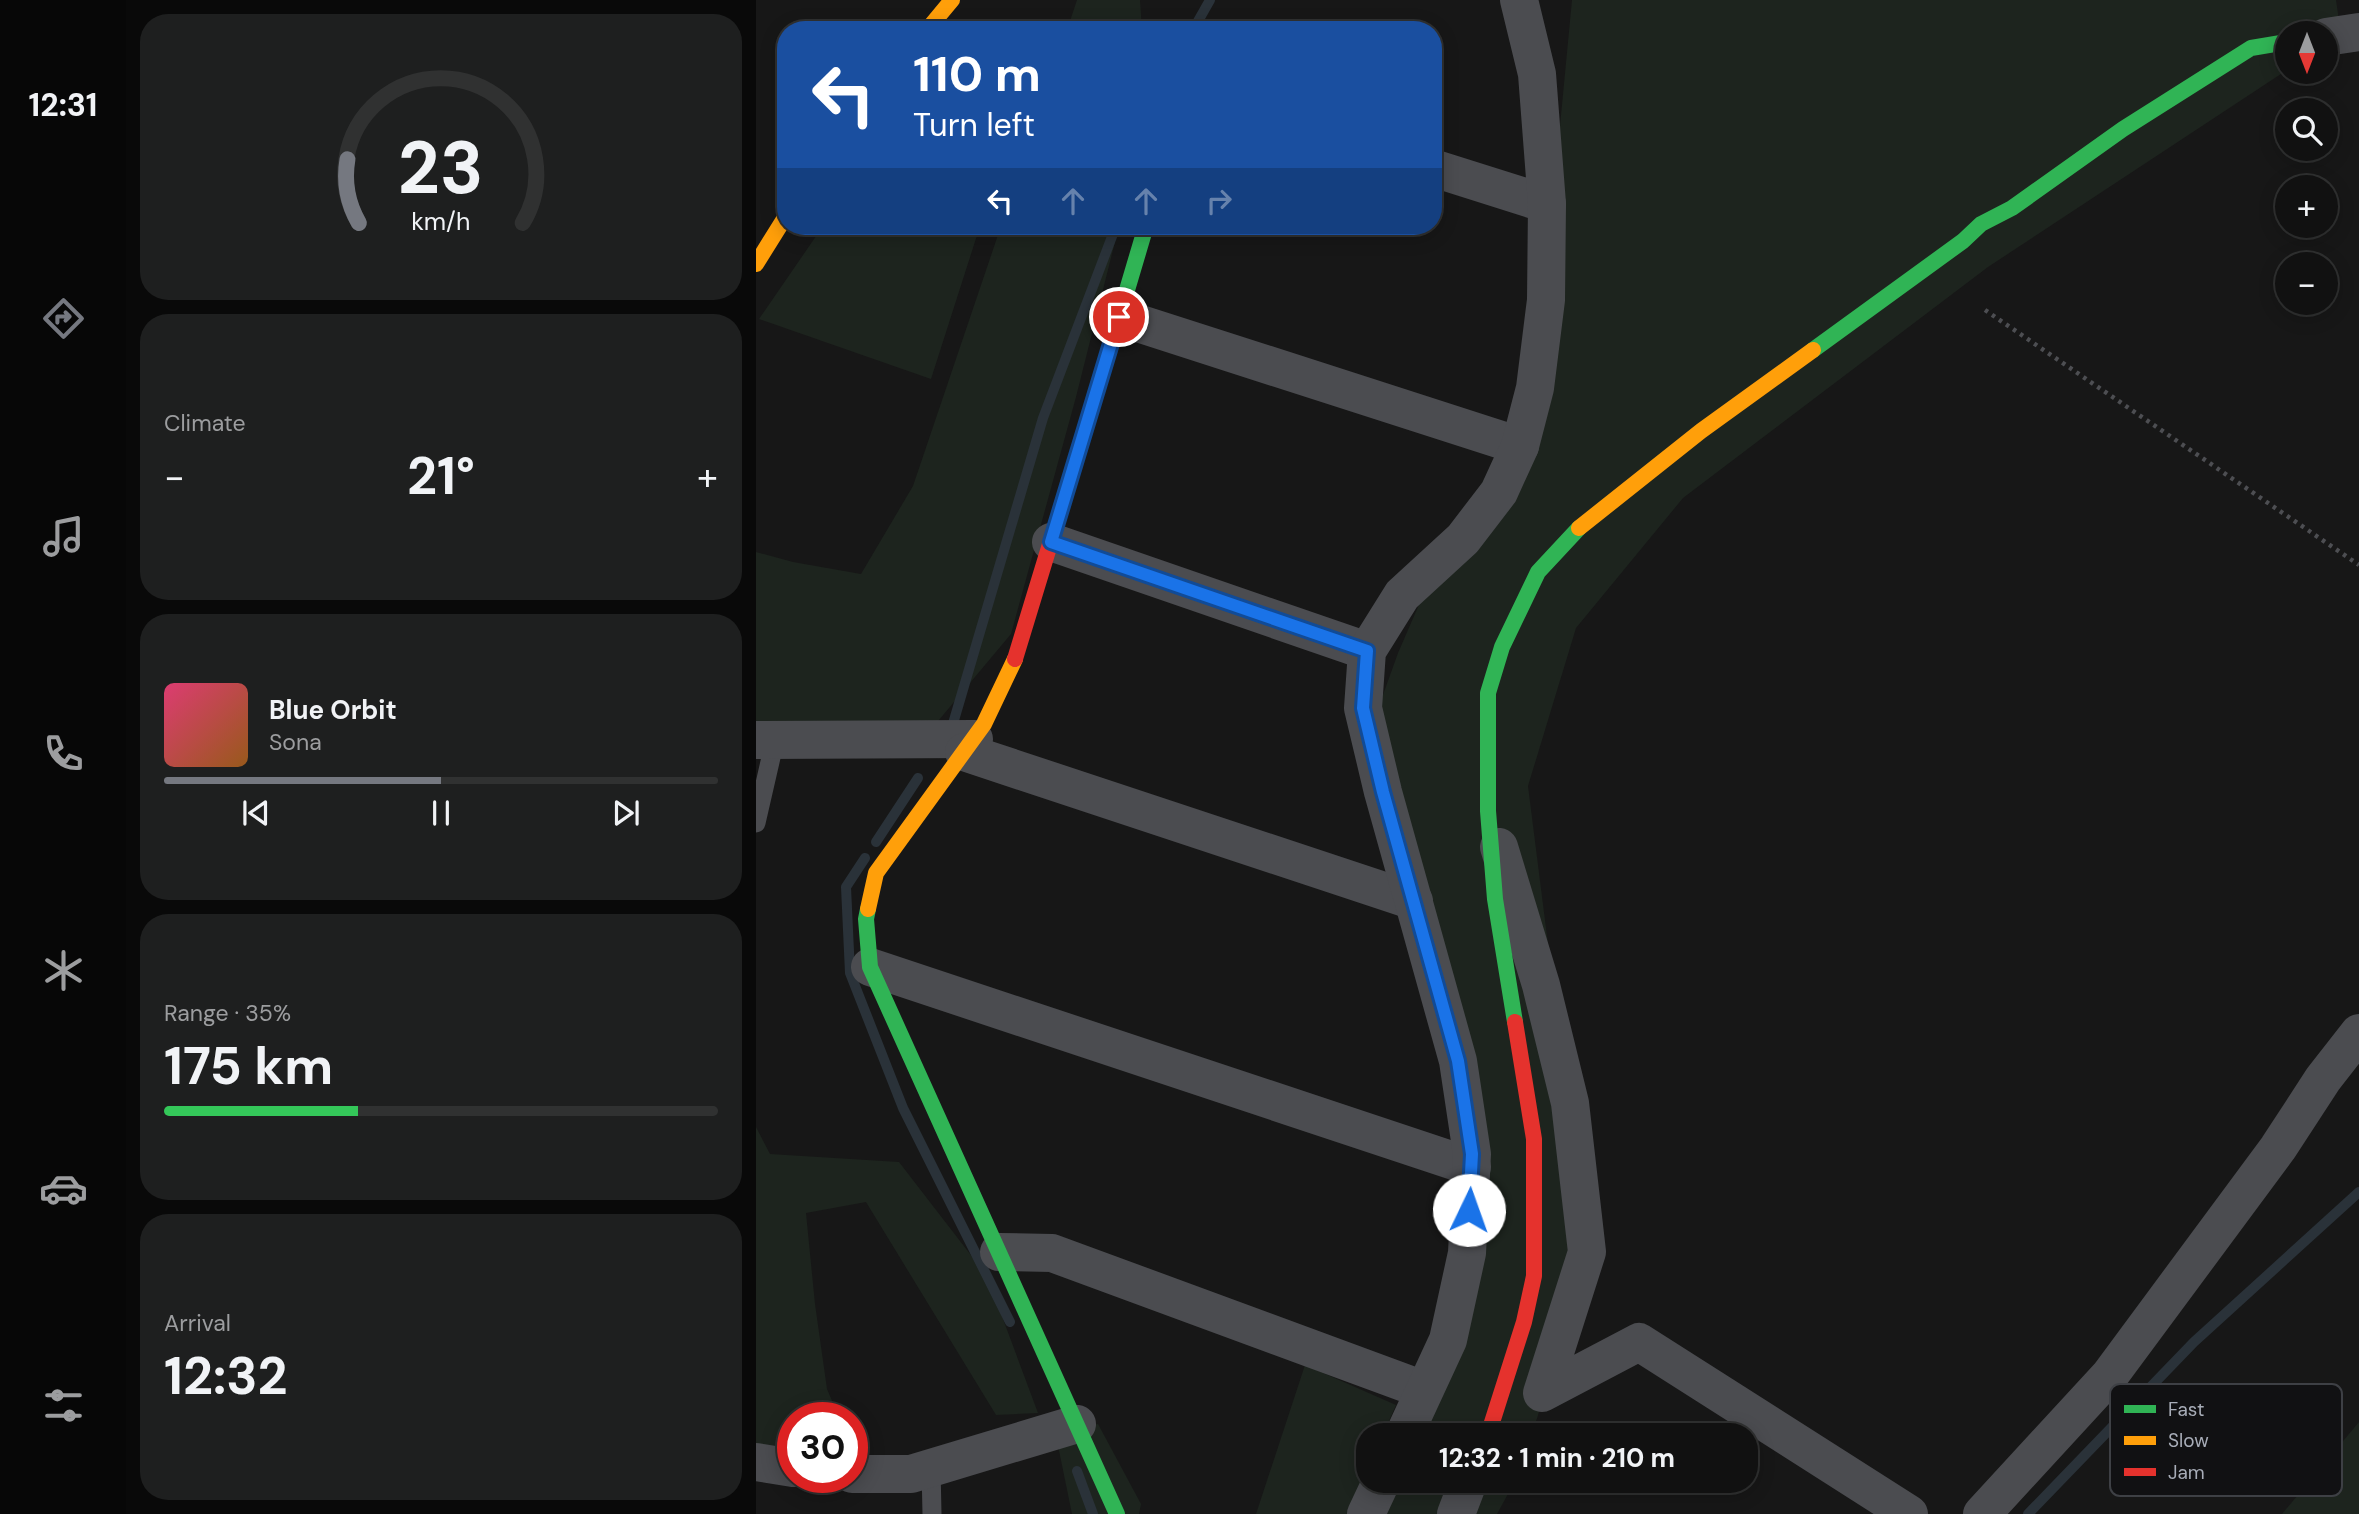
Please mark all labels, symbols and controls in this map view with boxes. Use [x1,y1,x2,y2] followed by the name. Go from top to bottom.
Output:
[2275,21,2338,84] north arrow
[2275,21,2338,315] map controls
[913,42,1041,106] text: 110 m
[798,49,889,140] icon: left
[29,84,97,126] text: 12:31
[2275,98,2338,161] button: search
[913,104,1035,146] text: Turn left
[398,121,484,216] text: 23
[2275,175,2338,238] button: +
[981,182,1019,220] icon: left
[1054,182,1092,220] icon: ahead
[1127,182,1165,220] icon: ahead
[1200,182,1238,220] icon: right
[411,205,471,238] text: km/h
[2275,252,2338,315] button: −
[1089,287,1149,347] pin
[39,294,88,343] icon: directions
[1100,298,1138,336] icon: arrive
[164,408,246,438] text: Climate
[407,442,475,510] text: 21°
[164,452,185,502] text: −
[697,452,718,502] text: +
[39,512,88,561] icon: music
[269,693,397,727] text: Blue Orbit
[269,727,322,757] text: Sona
[39,729,88,778] icon: phone
[237,794,275,832] icon: previous
[422,794,460,832] icon: pause
[607,794,645,832] icon: next
[39,946,88,995] icon: climate
[164,998,291,1028] text: Range · 35%
[164,1032,333,1100] text: 175 km
[39,1164,88,1213] icon: car
[1432,1173,1506,1247] position arrow
[164,1308,231,1338] text: Arrival
[164,1342,288,1410] text: 12:32
[39,1381,88,1430] icon: filters
[2110,1384,2342,1496] legend
[2168,1397,2204,1422] text: Fast
[777,1402,868,1493] speed limit sign: 30
[2168,1428,2209,1453] text: Slow
[1439,1441,1675,1475] text: 12:32 · 1 min · 210 m
[2168,1460,2205,1485] text: Jam

